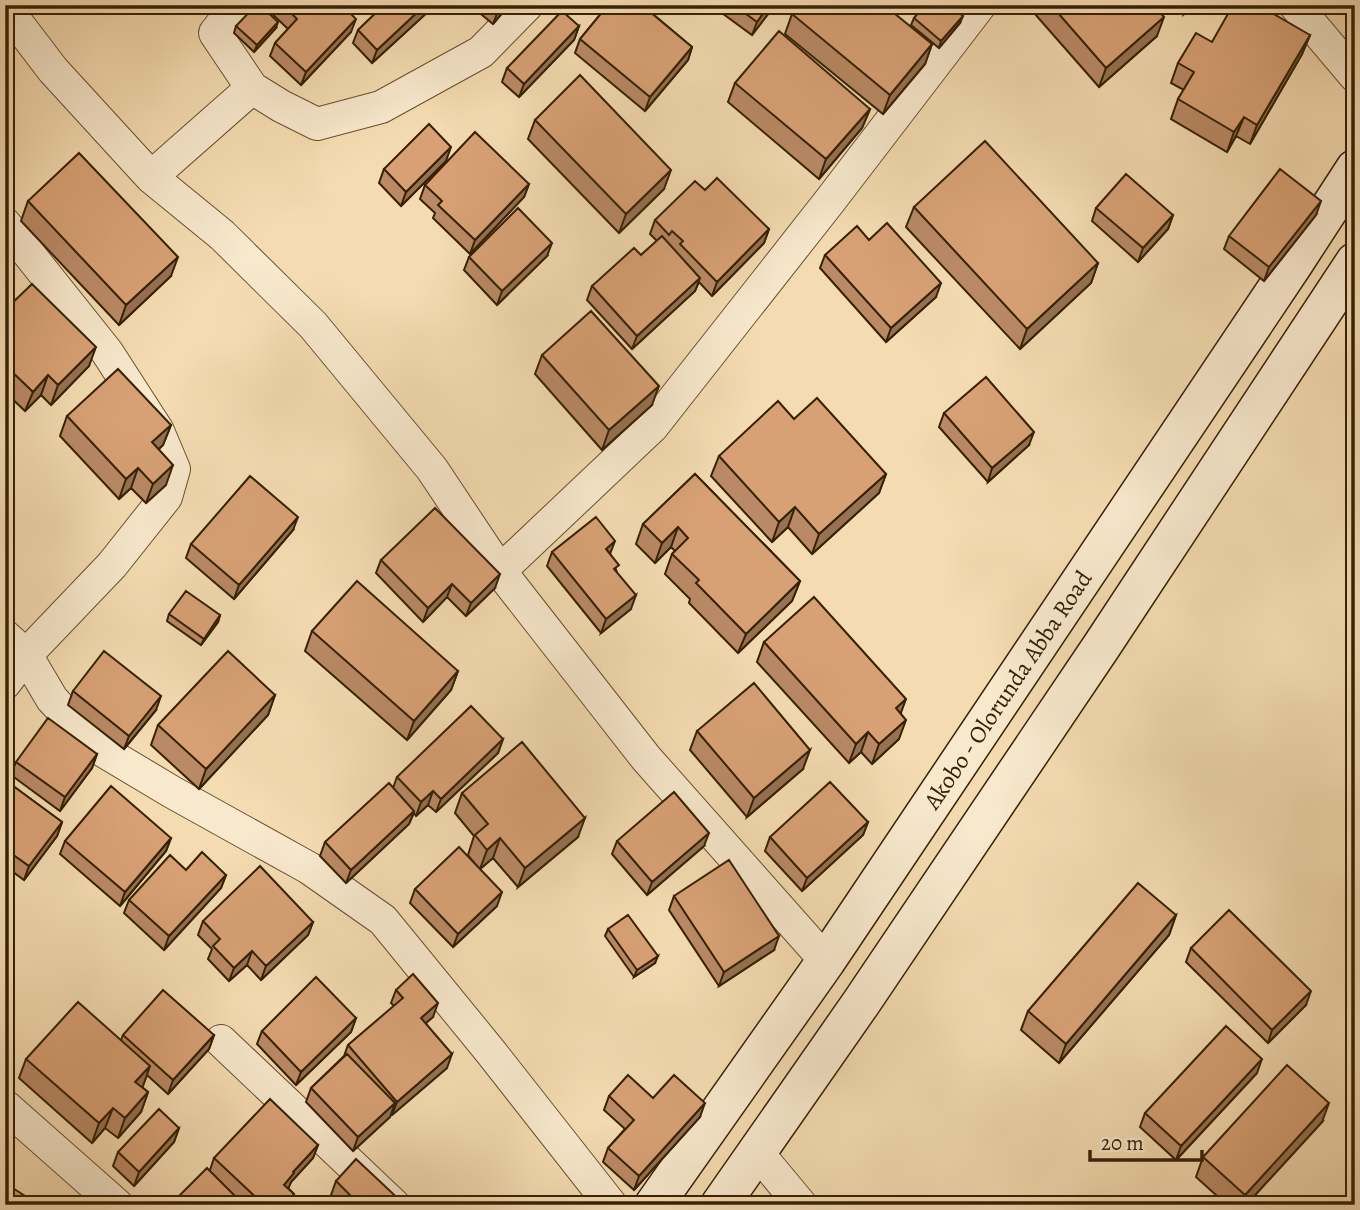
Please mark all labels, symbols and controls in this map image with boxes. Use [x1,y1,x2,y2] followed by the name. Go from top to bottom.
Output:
[916,564,1099,816] street label: Akobo - Olorunda Abba Road
[1090,1119,1202,1163] scale bar
[1101,1129,1144,1157] text: 20 m

